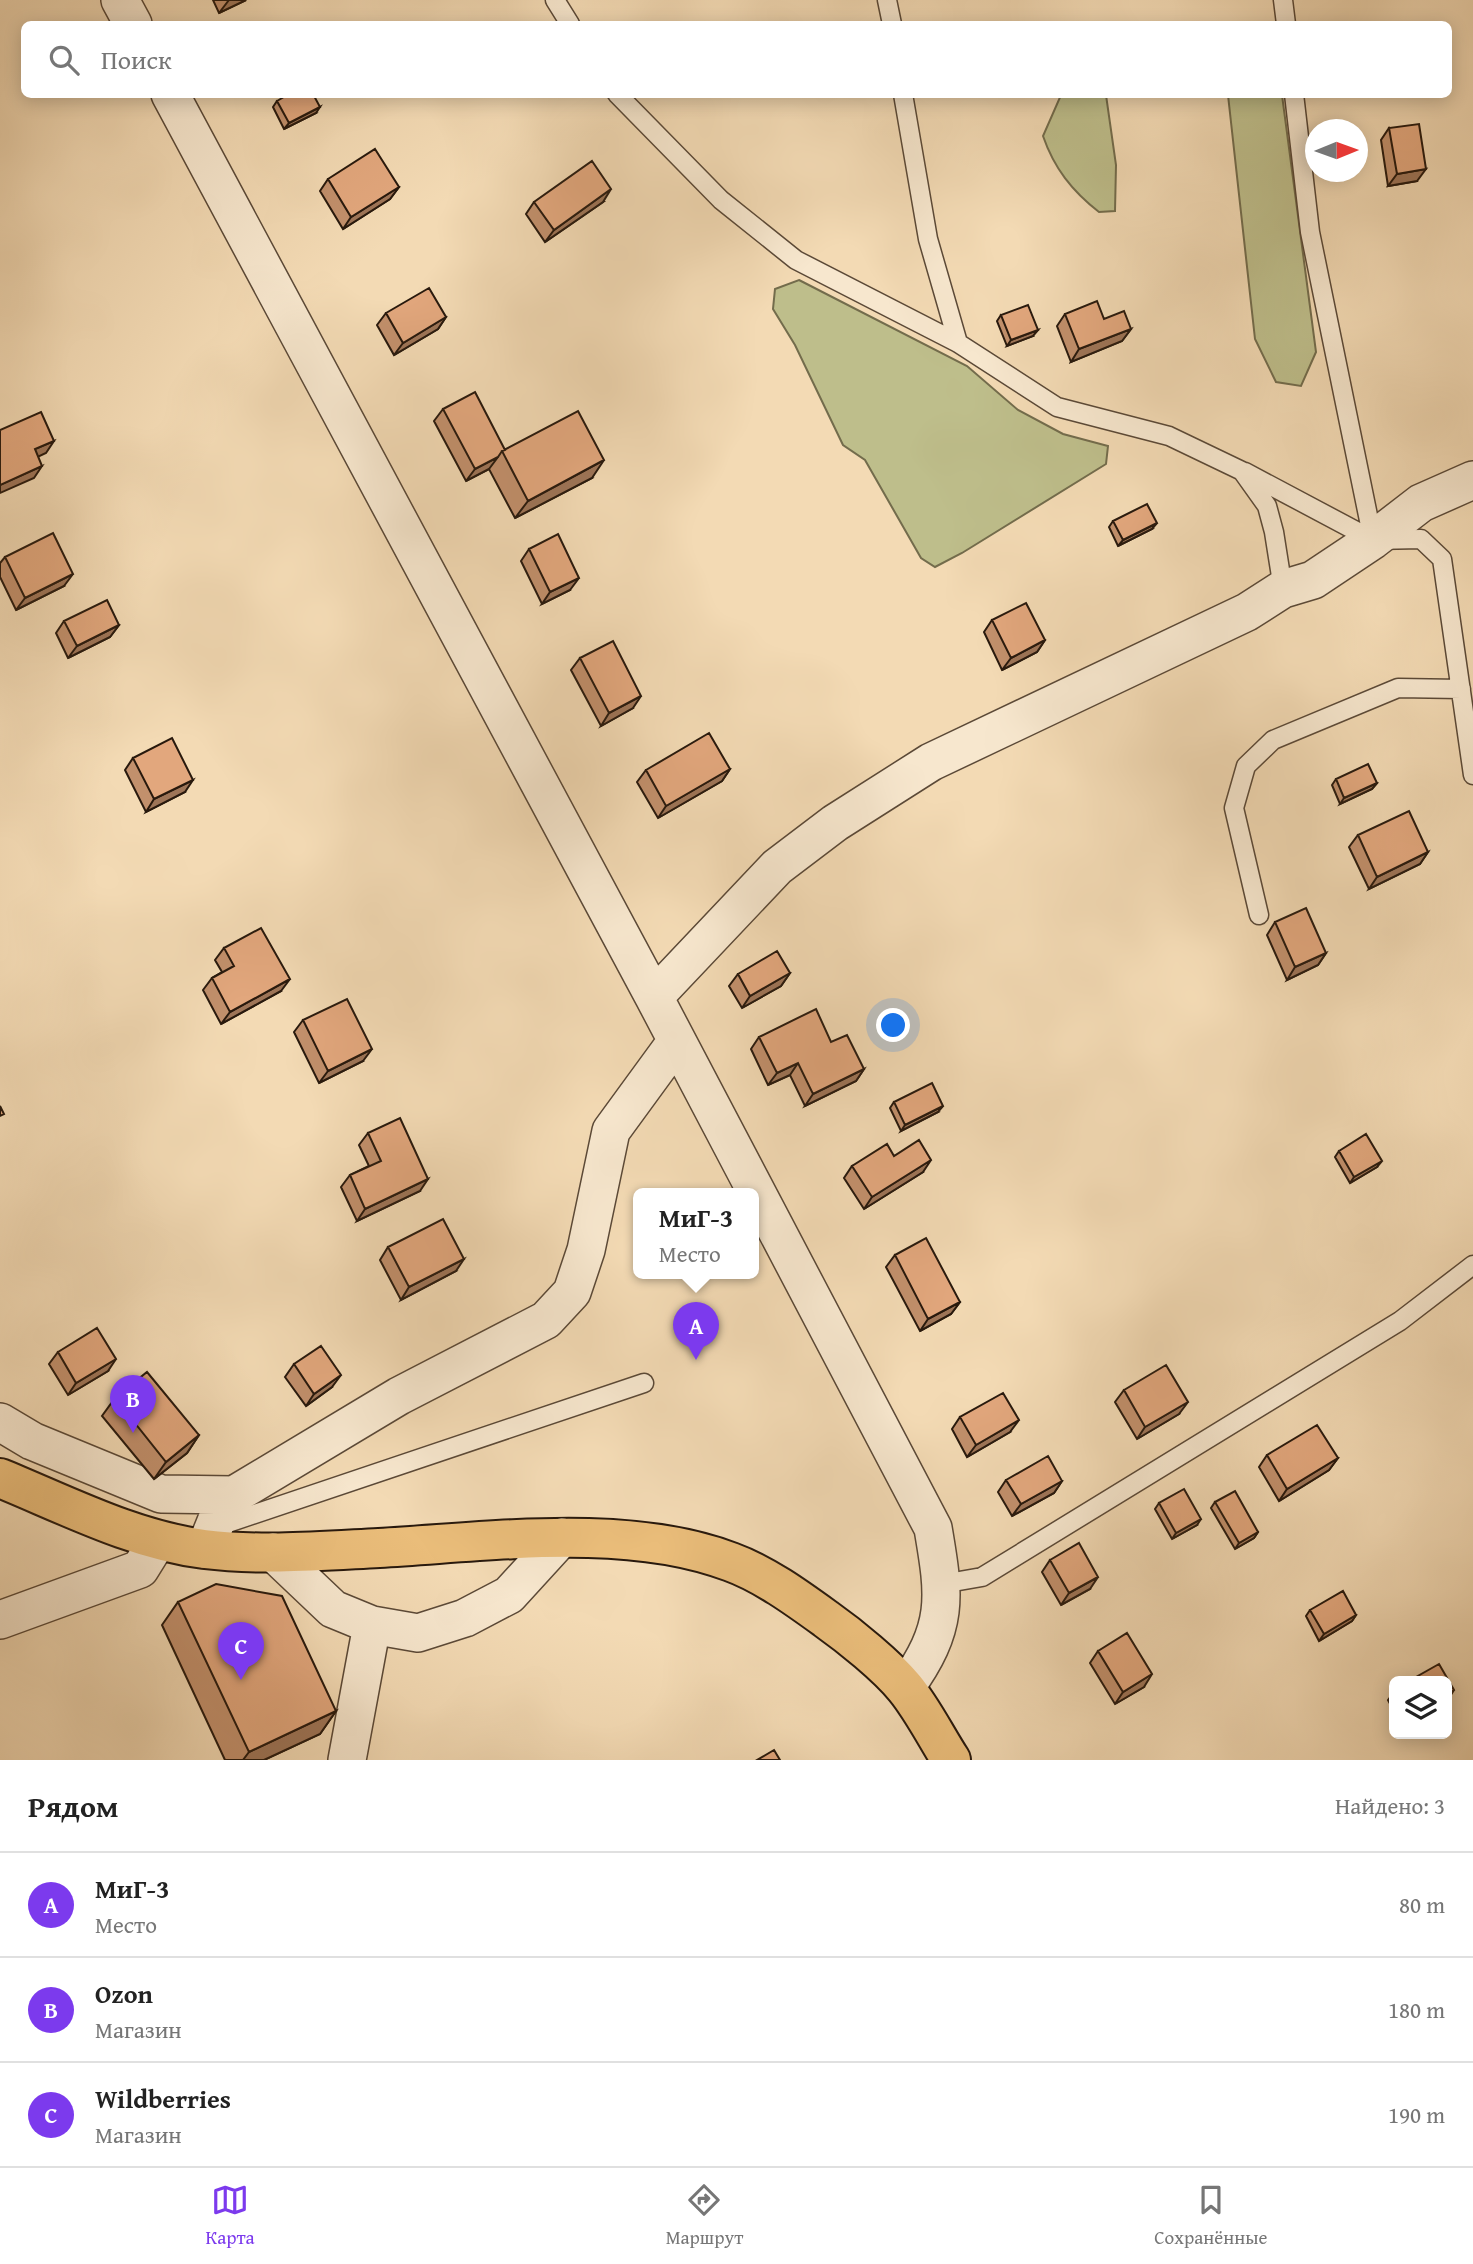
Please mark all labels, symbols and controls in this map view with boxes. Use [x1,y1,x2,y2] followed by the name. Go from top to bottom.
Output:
[21,21,1452,98] search box
[101,40,172,79] text: Поиск
[45,41,83,79] icon: search
[1305,119,1368,182] north arrow
[876,1008,910,1042] your location
[633,1188,759,1279] popup
[659,1198,733,1237] text: МиГ-3
[659,1237,721,1270] text: Место
[673,1302,719,1360] pin: A
[110,1375,156,1433] pin: B
[218,1622,264,1680] pin: C
[1389,1676,1452,1739] map controls
[1389,1676,1452,1739] button: layers
[28,1784,119,1828] text: Рядом
[1335,1789,1445,1822] text: Найдено: 3
[95,1869,169,1908] text: МиГ-3
[44,1888,58,1921] text: A
[1399,1888,1445,1921] text: 80 m
[95,1908,157,1941] text: Место
[95,1974,153,2013] text: Ozon
[44,1993,58,2026] text: B
[1388,1993,1445,2026] text: 180 m
[95,2013,182,2046] text: Магазин
[95,2079,231,2118] text: Wildberries
[44,2098,58,2131] text: C
[1388,2098,1445,2131] text: 190 m
[95,2118,182,2151] text: Магазин
[205,2181,255,2251] tab: Карта
[666,2181,743,2251] tab: Маршрут
[1154,2181,1267,2251] tab: Сохранённые

